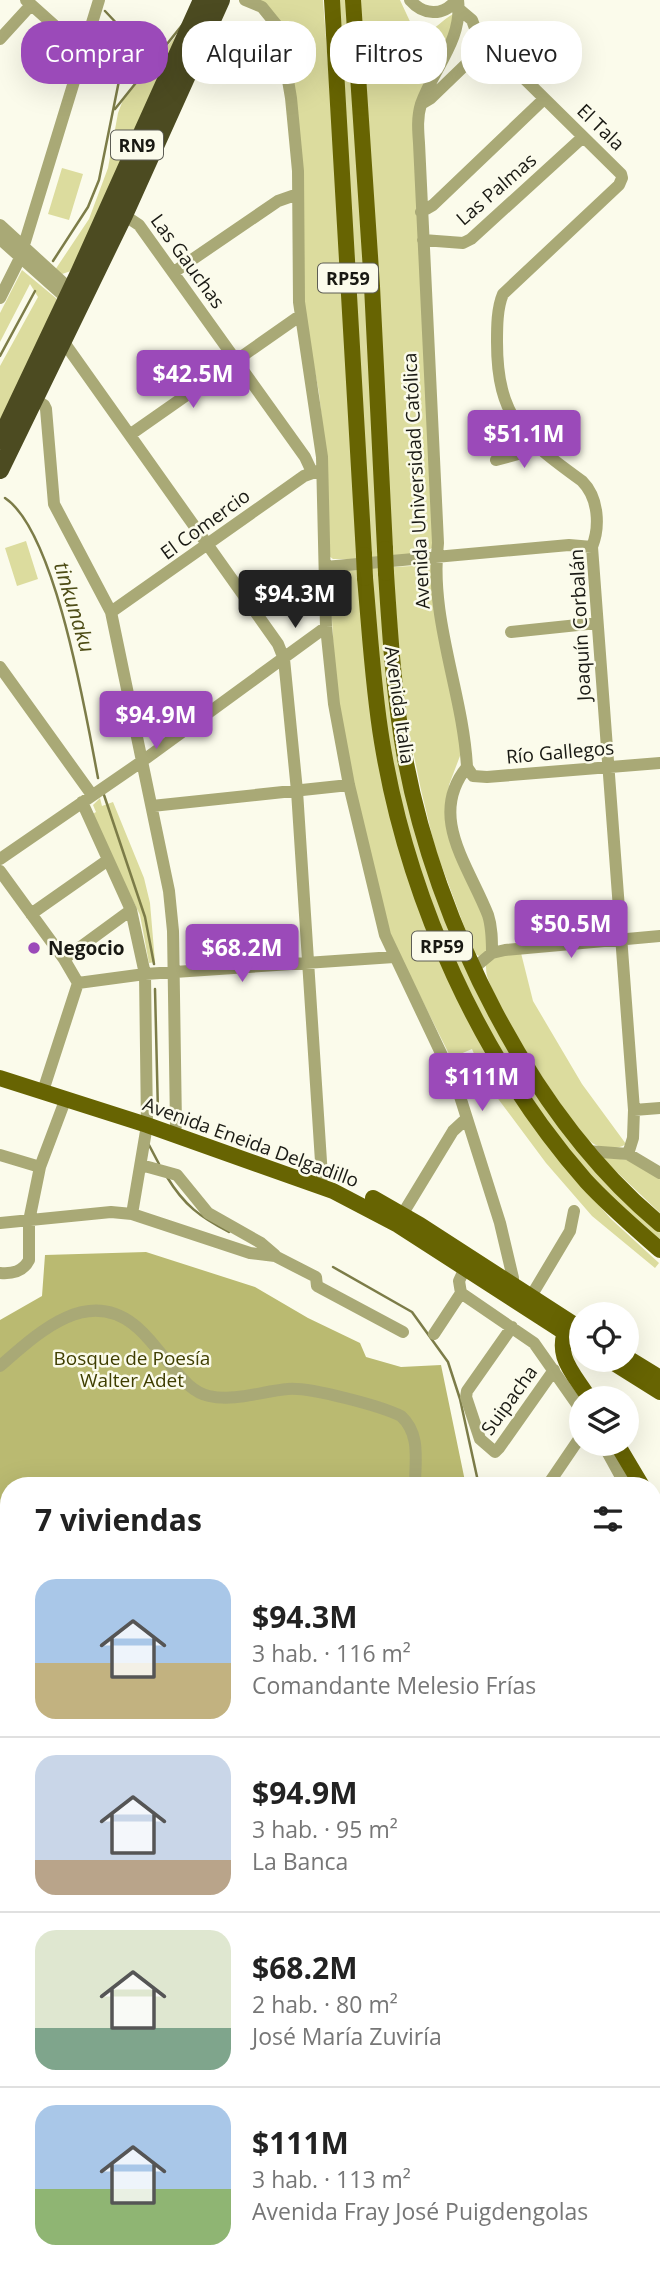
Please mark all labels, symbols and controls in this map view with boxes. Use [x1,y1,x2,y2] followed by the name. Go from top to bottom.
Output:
[21,21,168,84] chip: Comprar
[182,21,316,84] chip: Alquilar
[330,21,447,84] chip: Filtros
[461,21,582,84] chip: Nuevo
[572,98,630,156] street label: El Tala
[111,130,163,160] road number: RN9
[450,147,542,231] street label: Las Palmas
[145,209,231,313] street label: Las Gauchas
[318,264,378,292] road number: RP59
[136,350,250,410] pin: $42.5M
[396,352,436,610] street label: Avenida Universidad Católica
[153,357,233,389] text: $42.5M
[467,410,581,470] pin: $51.1M
[484,417,564,449] text: $51.1M
[155,483,255,565] street label: El Comercio
[563,548,597,704] street label: Joaquín Corbalán
[48,558,102,656] water label: tinkunaku
[238,570,352,630] pin: $94.3M
[255,577,335,609] text: $94.3M
[379,645,421,765] street label: Avenida Italia
[99,692,213,751] pin: $94.9M
[116,698,196,730] text: $94.9M
[505,734,615,770] street label: Río Gallegos
[514,900,628,960] pin: $50.5M
[531,907,611,939] text: $50.5M
[185,925,299,984] pin: $68.2M
[202,931,282,963] text: $68.2M
[412,931,472,960] road number: RP59
[48,935,125,961] place label: Negocio
[26,940,42,956] marker: Negocio
[433,1054,531,1113] pin: $111M
[445,1060,519,1092] text: $111M
[139,1091,363,1193] street label: Avenida Eneida Delgadillo
[569,1302,639,1456] map controls
[569,1302,639,1372] button: locate
[54,1345,210,1393] park label: Bosque de Poesía Walter Adet
[475,1360,543,1440] street label: Suipacha
[569,1386,639,1456] button: layers
[35,1499,202,1540] text: 7 viviendas
[589,1500,627,1538] icon: filters
[252,1596,357,1637] text: $94.3M
[91,1607,175,1691] icon: home
[252,1637,411,1669] text: 3 hab. · 116 m²
[252,1669,536,1701] text: Comandante Melesio Frías
[252,1772,357,1813] text: $94.9M
[91,1783,175,1867] icon: home
[252,1813,398,1845] text: 3 hab. · 95 m²
[252,1845,348,1877] text: La Banca
[252,1947,357,1988] text: $68.2M
[91,1958,175,2042] icon: home
[252,1988,398,2020] text: 2 hab. · 80 m²
[252,2020,442,2052] text: José María Zuviría
[252,2122,349,2163] text: $111M
[91,2133,175,2217] icon: home
[252,2163,411,2195] text: 3 hab. · 113 m²
[252,2195,588,2227] text: Avenida Fray José Puigdengolas

